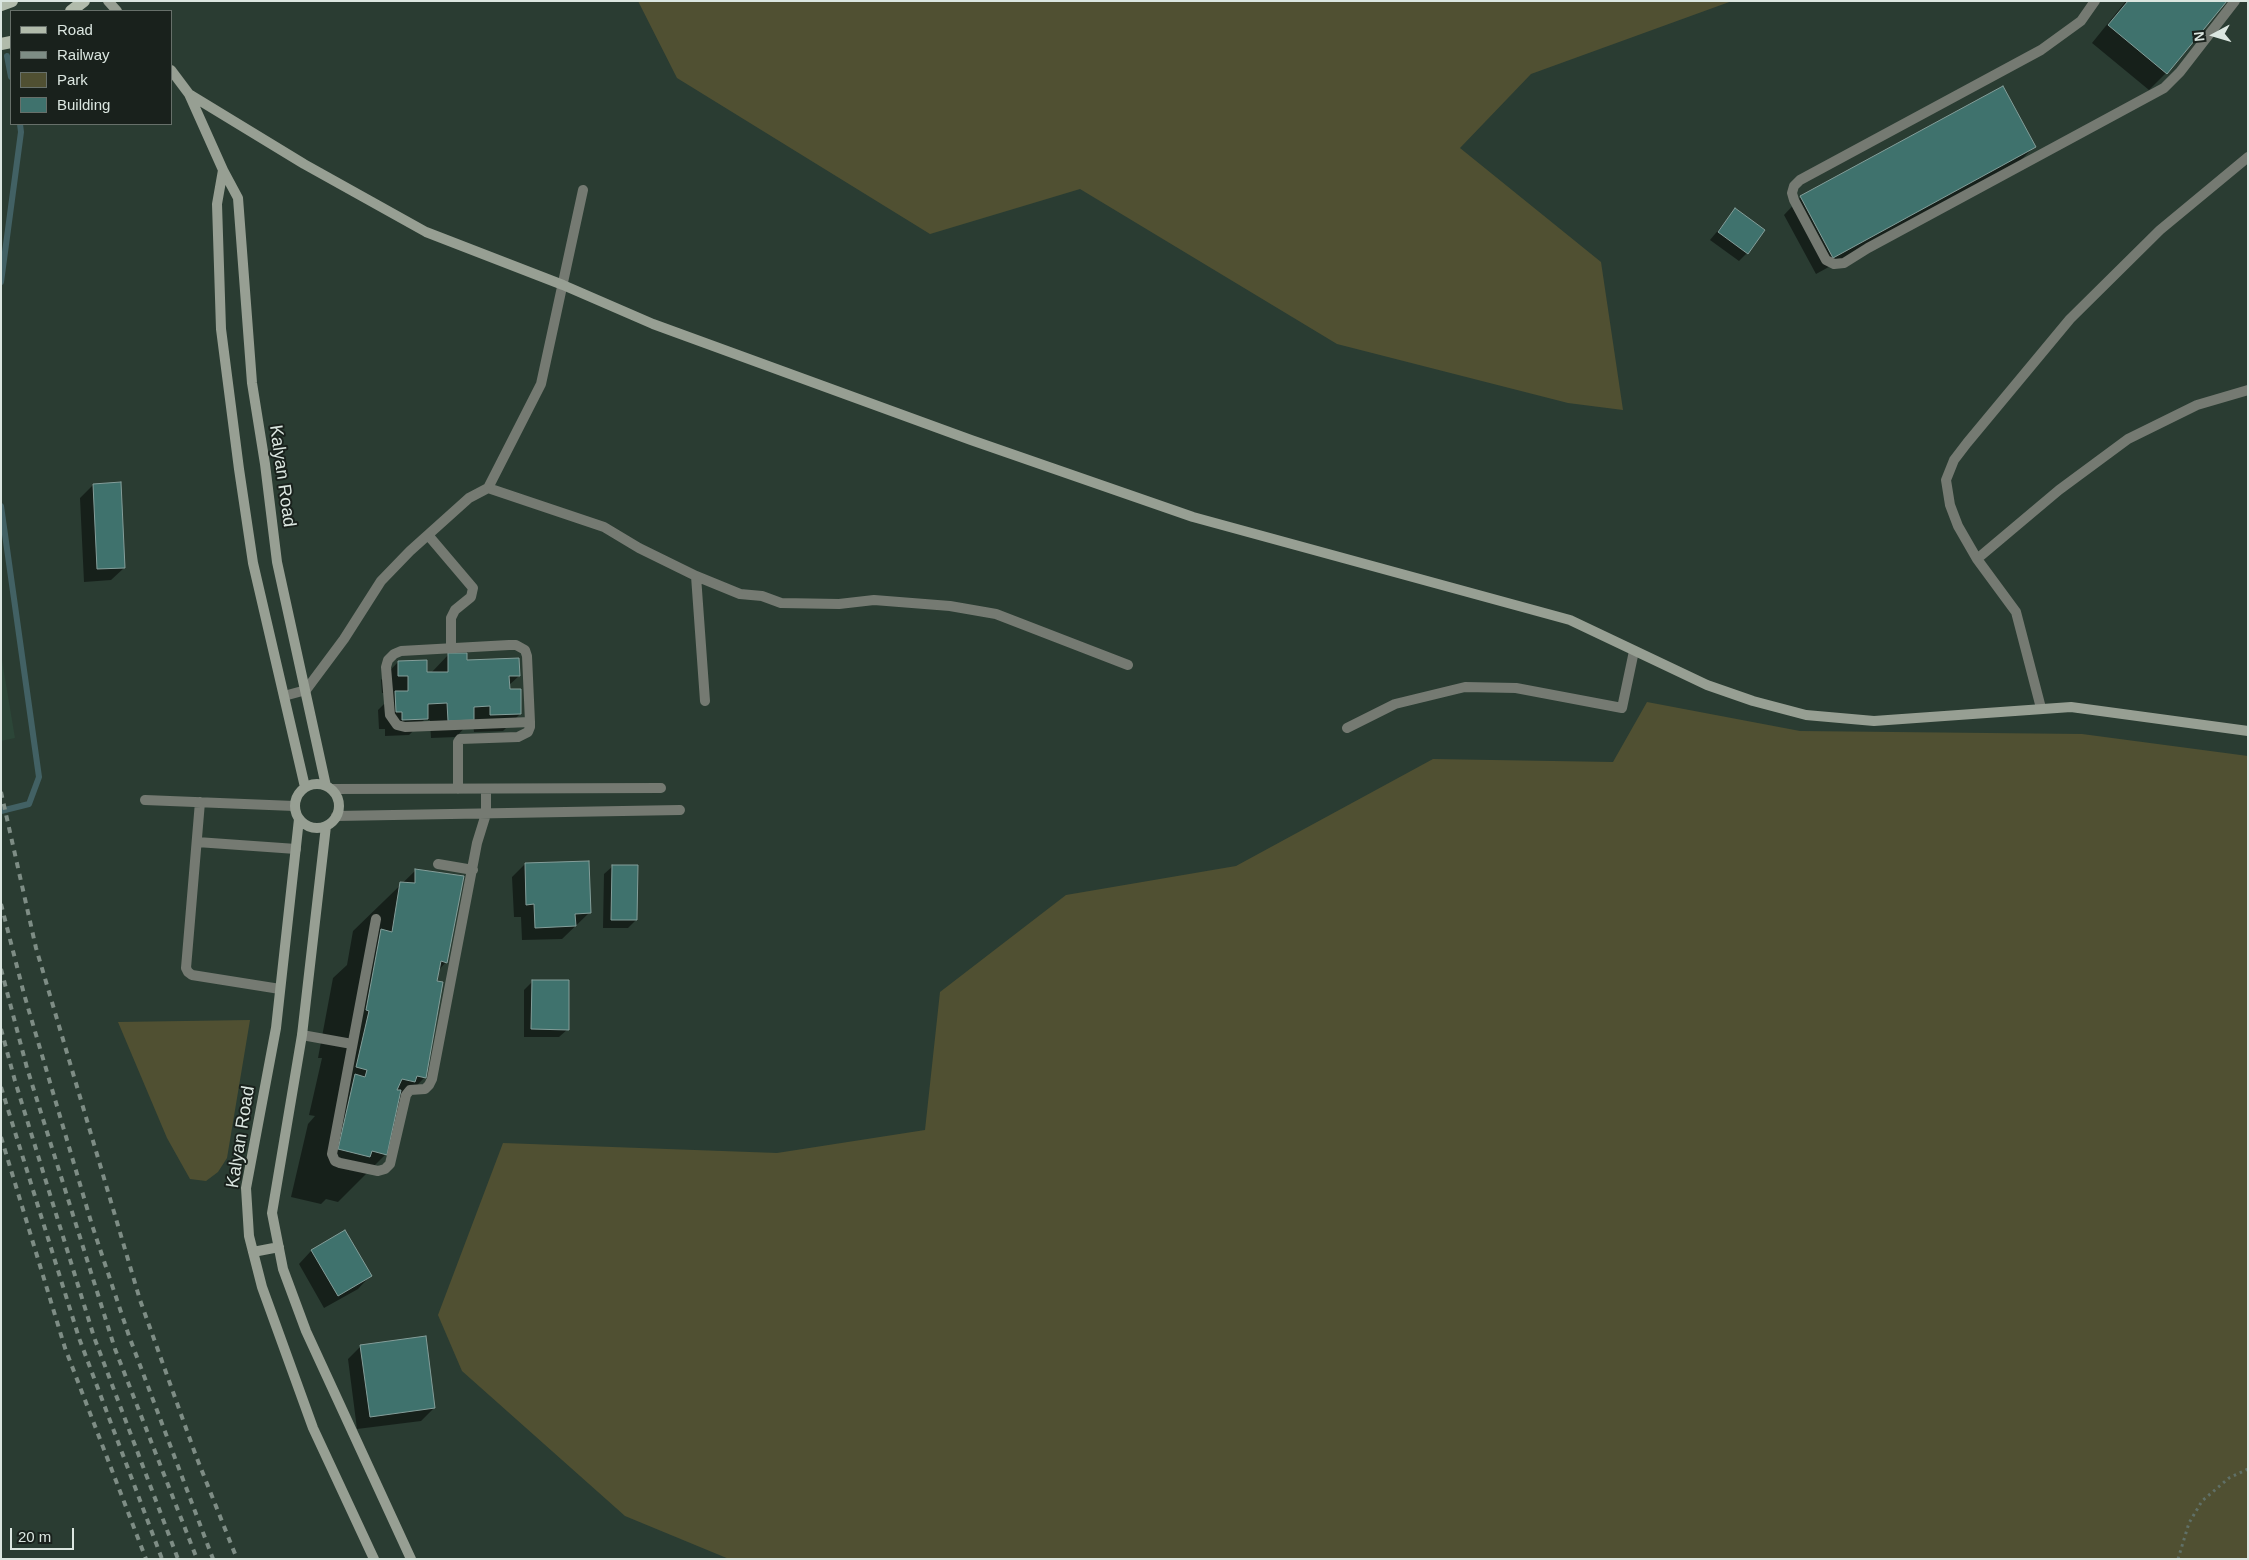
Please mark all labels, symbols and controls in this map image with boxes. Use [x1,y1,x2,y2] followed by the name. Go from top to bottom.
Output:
[10,10,172,125] legend
[2189,10,2239,60] north arrow
[57,21,93,38] text: Road
[2191,31,2208,42] text: N
[57,46,110,63] text: Railway
[57,71,88,88] text: Park
[57,96,110,113] text: Building
[264,423,300,529] street label: Kalyan Road
[222,1084,260,1190] street label: Kalyan Road
[12,1518,76,1550] scale bar
[18,1528,51,1545] text: 20 m

